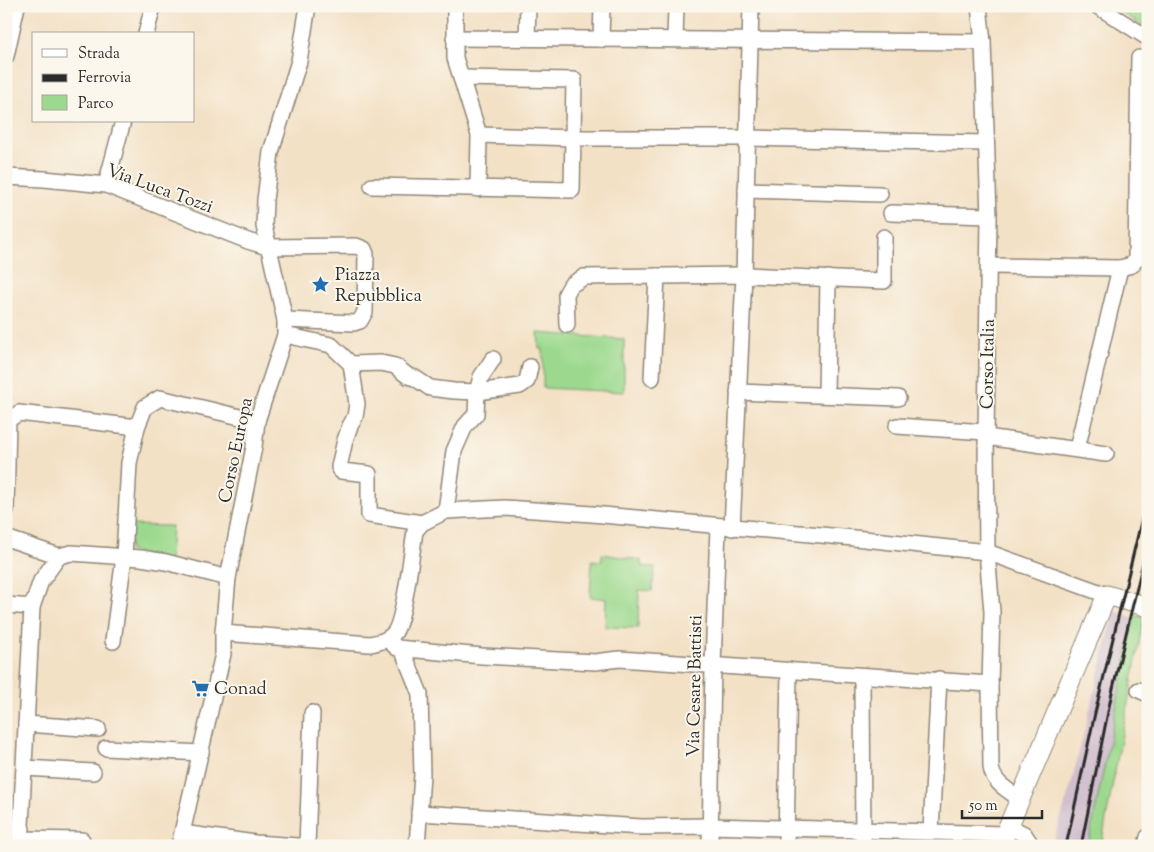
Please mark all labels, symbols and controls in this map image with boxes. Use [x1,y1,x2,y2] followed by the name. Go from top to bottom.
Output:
[32,32,195,122] legend
[78,44,120,65] text: Strada
[78,68,131,89] text: Ferrovia
[78,94,114,115] text: Parco
[102,159,216,221] street label: Via Luca Tozzi
[335,263,422,310] place label: Piazza Repubblica
[311,274,331,294] place icon: Piazza Repubblica
[975,319,1003,409] street label: Corso Italia
[213,395,261,506] street label: Corso Europa
[682,615,710,757] street label: Via Cesare Battisti
[214,677,267,703] place label: Conad
[190,678,210,698] supermarket icon: Conad
[962,787,1042,819] scale bar
[968,796,998,817] text: 50 m

